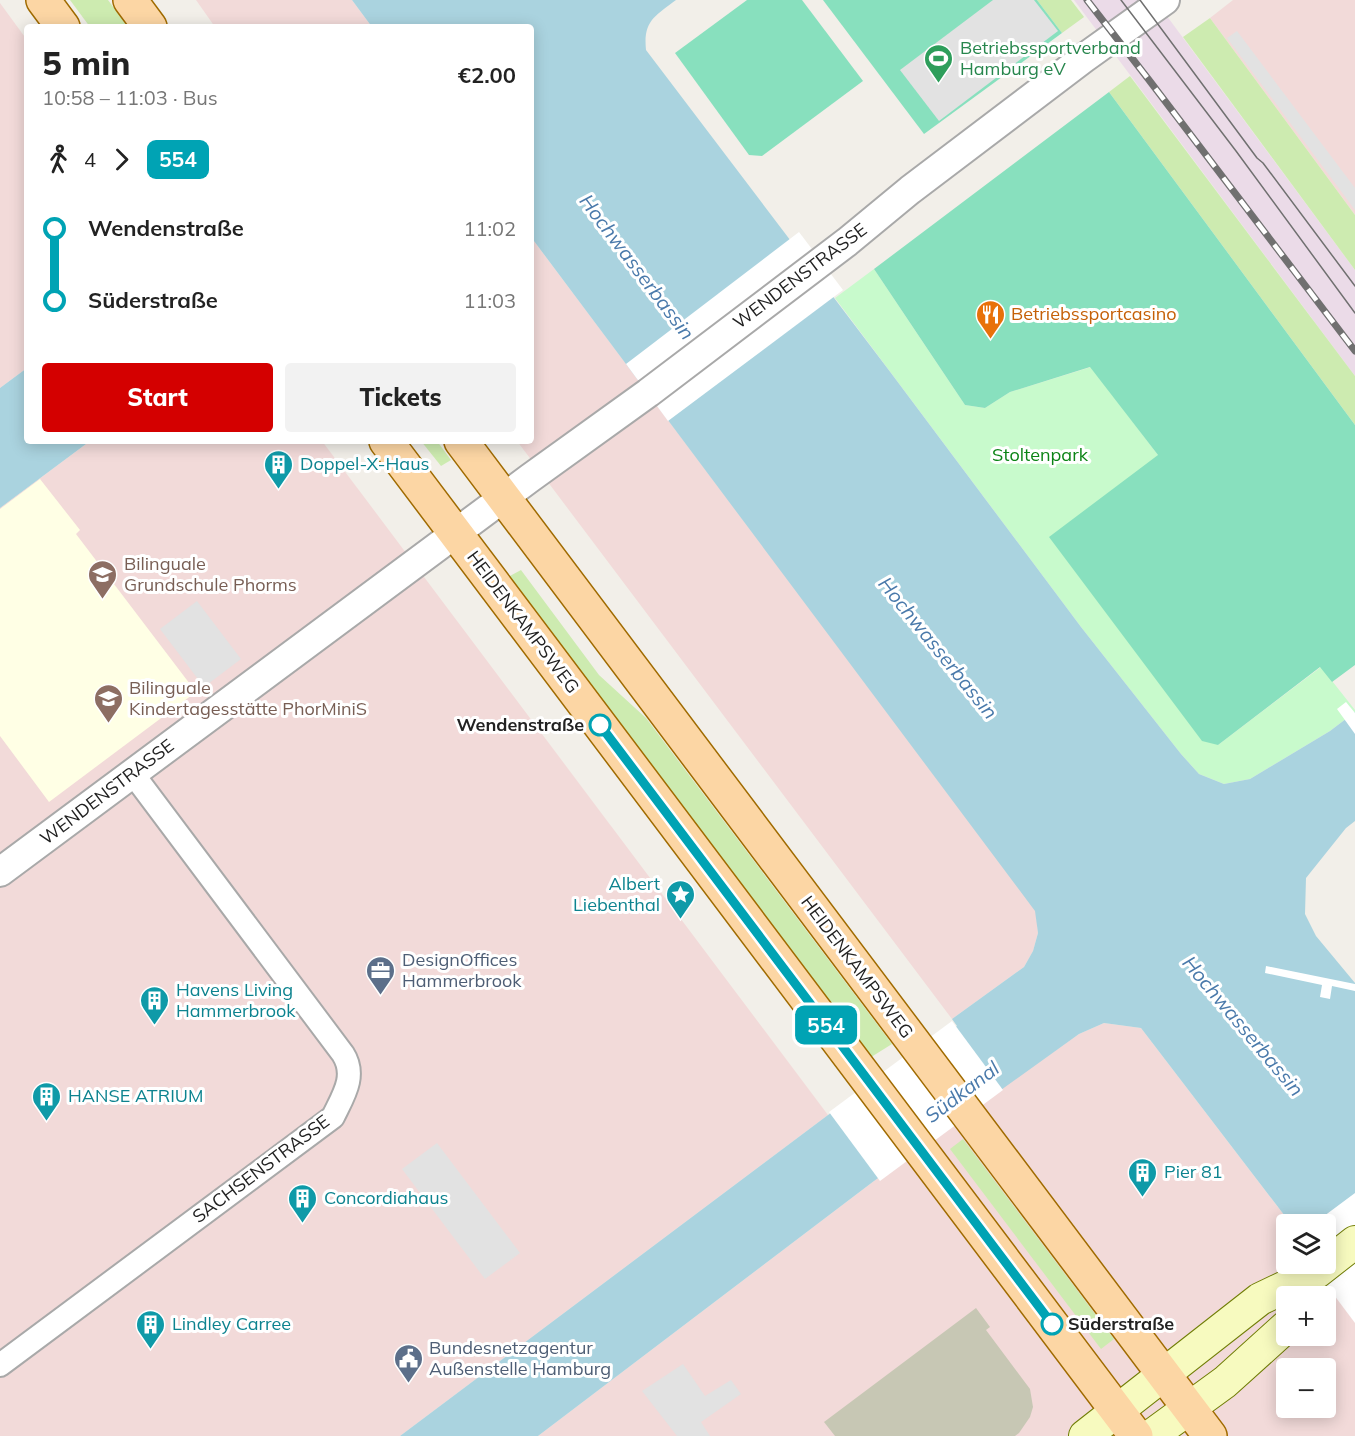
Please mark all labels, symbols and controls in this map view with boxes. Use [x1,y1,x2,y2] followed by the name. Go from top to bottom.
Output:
[960,36,1141,80] place label: Betriebssportverband Hamburg eV
[42,42,130,83] text: 5 min
[923,42,955,84] sports icon: Betriebssportverband Hamburg eV
[458,61,516,89] text: €2.00
[42,85,218,110] text: 10:58 – 11:03 · Bus
[42,143,75,176] icon: walk
[105,143,138,176] icon: forward
[159,146,197,172] text: 554
[84,147,96,172] text: 4
[575,189,700,344] water label: Hochwasserbassin
[88,214,244,242] text: Wendenstraße
[463,216,516,241] text: 11:02
[728,218,871,333] street label: WENDENSTRASSE
[88,286,218,314] text: Süderstraße
[463,288,516,313] text: 11:03
[974,298,1006,340] restaurant icon: Betriebssportcasino
[1011,302,1177,325] place label: Betriebssportcasino
[42,363,273,432] button: Start
[285,363,516,432] button: Tickets
[992,443,1089,466] park label: Stoltenpark
[263,448,295,490] building icon: Doppel-X-Haus
[300,452,430,475] place label: Doppel-X-Haus
[462,546,584,698] street label: HEIDENKAMPSWEG
[124,552,297,596] place label: Bilinguale Grundschule Phorms
[87,558,119,600] school or university icon: Bilinguale Grundschule Phorms
[873,572,1003,724] water label: Hochwasserbassin
[129,676,367,720] place label: Bilinguale Kindertagesstätte PhorMiniS
[92,682,124,724] school or university icon: Bilinguale Kindertagesstätte PhorMiniS
[456,713,584,736] place label: Wendenstraße
[589,714,611,736] marker: Wendenstraße
[35,734,178,849] street label: WENDENSTRASSE
[573,872,660,916] place label: Albert Liebenthal
[665,878,697,920] place icon: Albert Liebenthal
[796,891,918,1043] street label: HEIDENKAMPSWEG
[402,948,522,992] place label: DesignOffices Hammerbrook
[1177,950,1309,1101] water label: Hochwasserbassin
[365,954,397,996] office icon: DesignOffices Hammerbrook
[176,978,296,1022] place label: Havens Living Hammerbrook
[139,984,171,1026] building icon: Havens Living Hammerbrook
[792,1006,860,1044] line badge: 554
[807,1012,845,1038] text: 554
[920,1055,1004,1128] water label: Südkanal
[31,1080,63,1122] building icon: HANSE ATRIUM
[68,1084,203,1107] place label: HANSE ATRIUM
[188,1110,334,1228] street label: SACHSENSTRASSE
[1127,1156,1159,1198] building icon: Pier 81
[1164,1160,1223,1183] place label: Pier 81
[287,1182,319,1224] building icon: Concordiahaus
[324,1186,449,1209] place label: Concordiahaus
[1276,1214,1336,1418] map controls
[1276,1214,1336,1274] button: layers
[1276,1286,1336,1346] button: +
[135,1308,167,1350] building icon: Lindley Carree
[172,1312,291,1335] place label: Lindley Carree
[1068,1312,1174,1335] place label: Süderstraße
[1041,1313,1063,1335] marker: Süderstraße
[429,1336,611,1380] place label: Bundesnetzagentur Außenstelle Hamburg
[392,1342,424,1384] public building icon: Bundesnetzagentur Außenstelle Hamburg
[1276,1358,1336,1418] button: −

